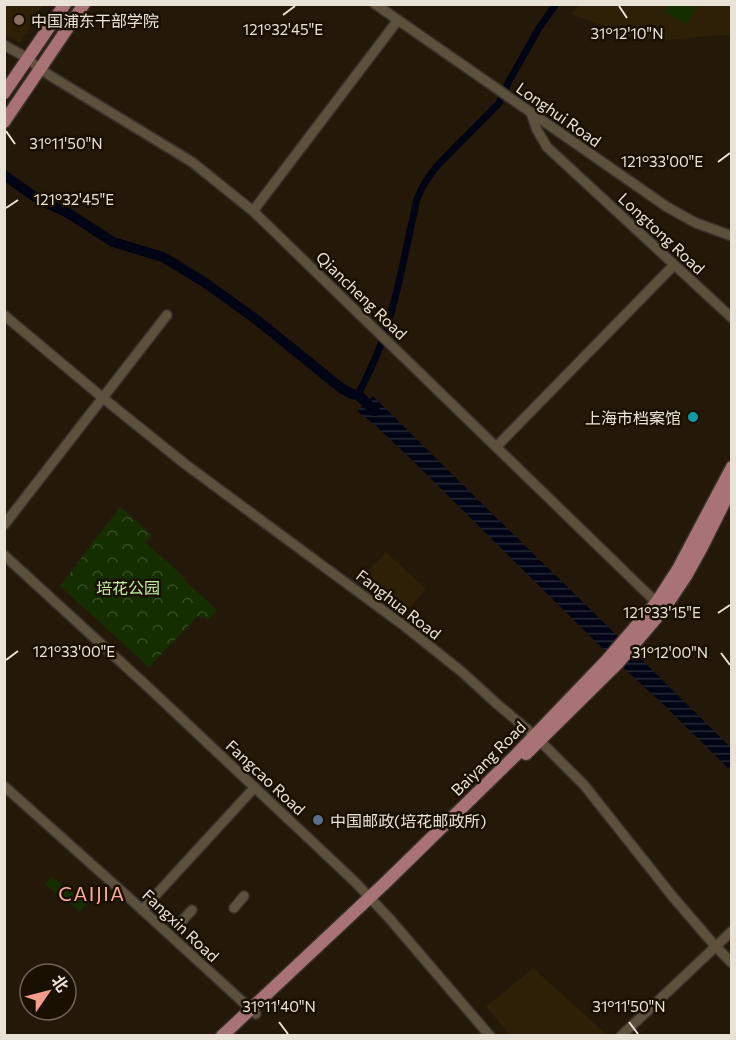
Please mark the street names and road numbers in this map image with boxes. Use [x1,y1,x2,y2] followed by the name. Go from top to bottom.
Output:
[513,78,605,150] street label: Longhui Road
[615,188,709,278] street label: Longtong Road
[313,247,411,343] street label: Qiancheng Road
[353,565,445,643] street label: Fanghua Road
[447,717,529,799] street label: Baiyang Road
[223,736,309,818] street label: Fangcao Road
[139,885,223,965] street label: Fangxin Road

